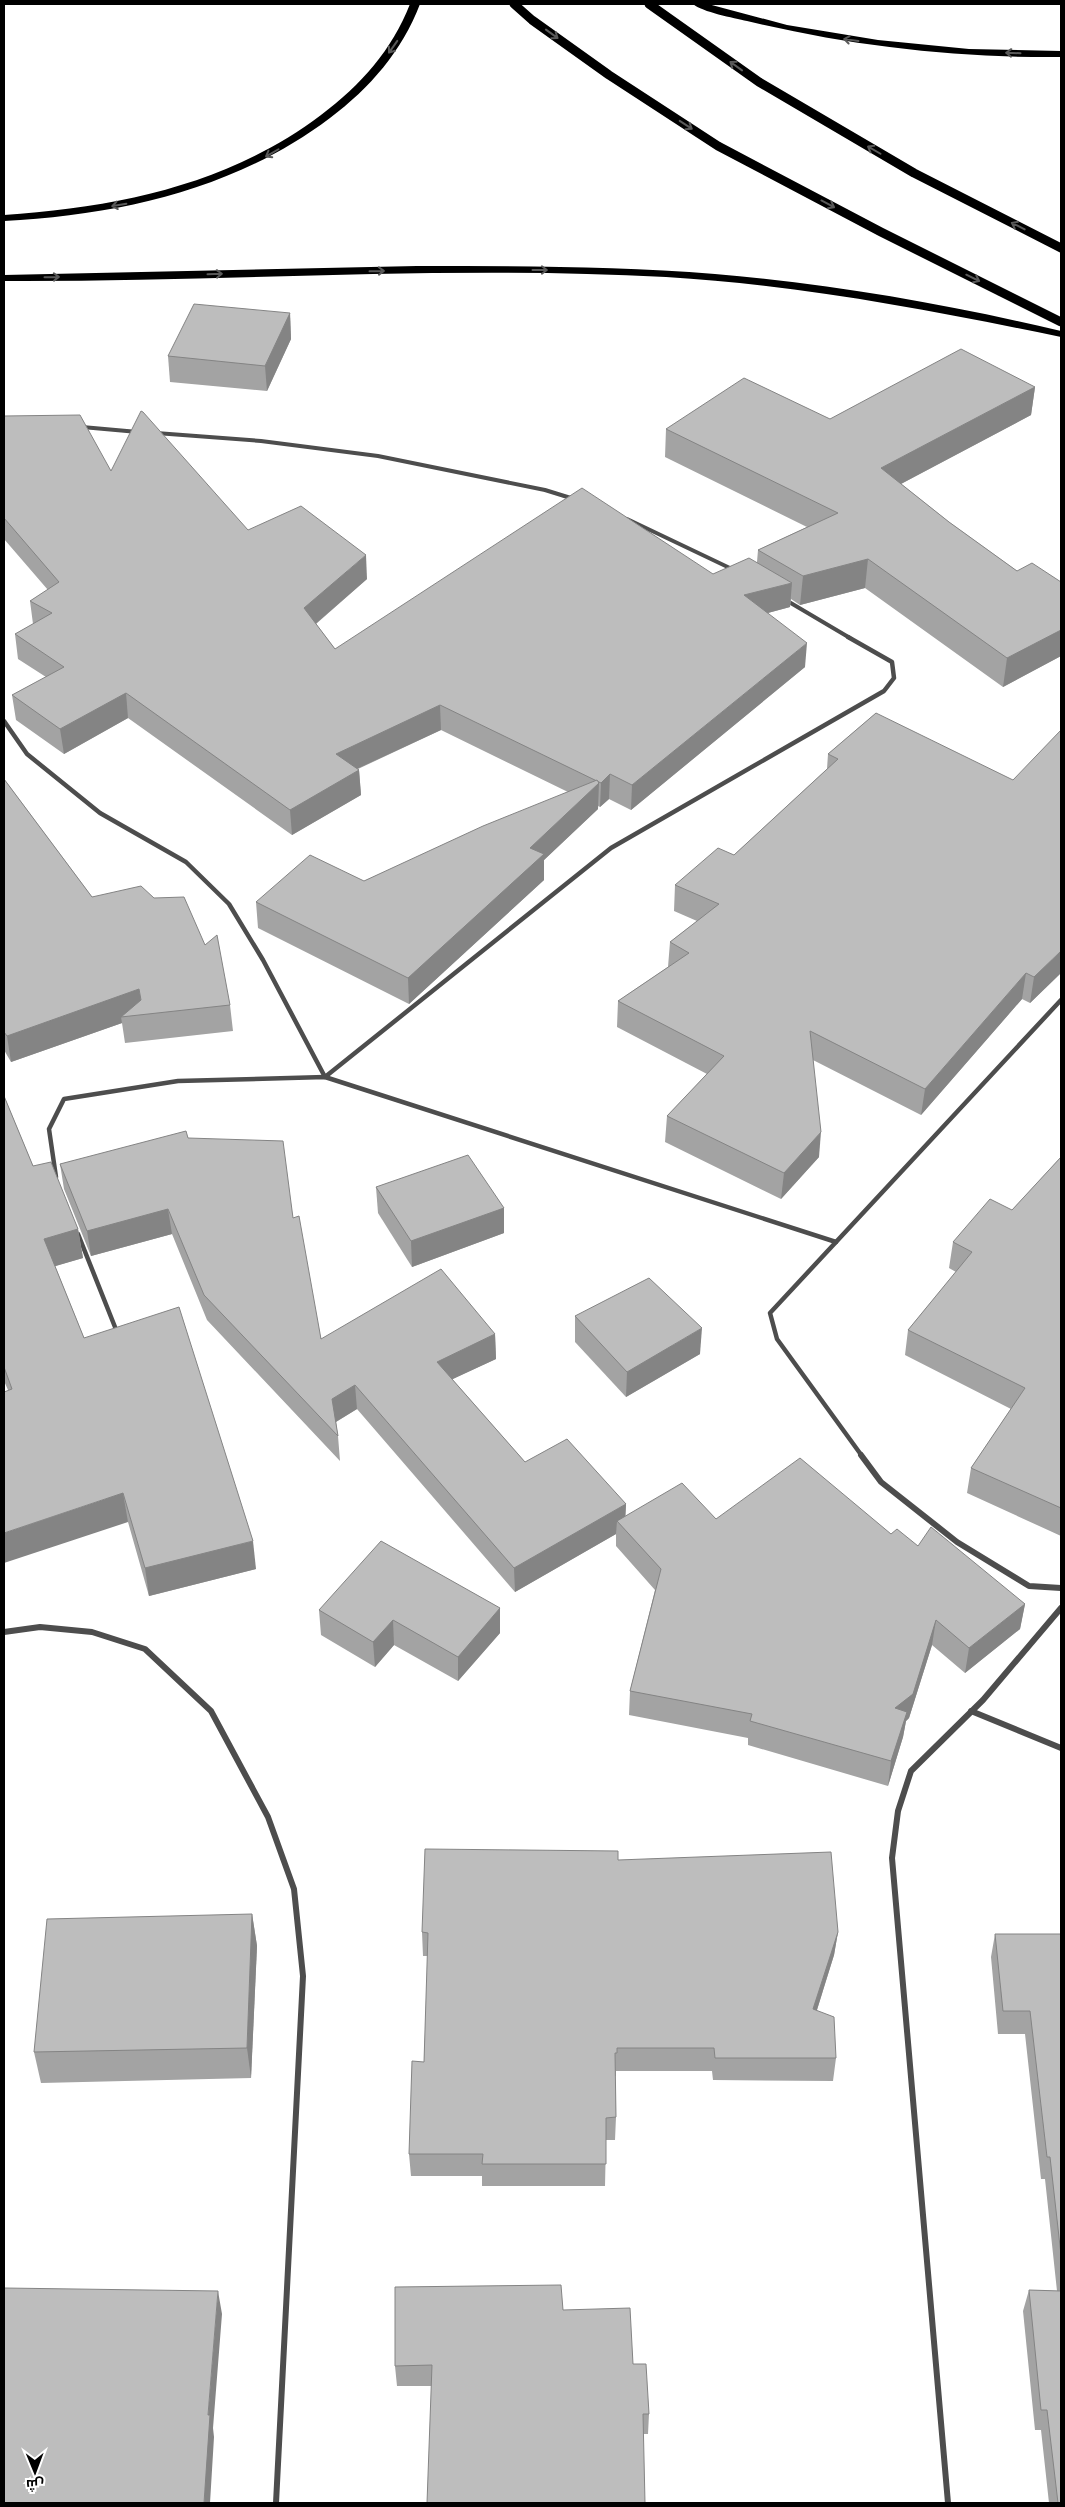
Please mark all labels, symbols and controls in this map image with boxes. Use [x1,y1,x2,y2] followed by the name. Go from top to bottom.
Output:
[545,29,559,39] one-way arrow
[843,34,859,44] one-way arrow
[388,40,398,54] one-way arrow
[1005,49,1021,58] one-way arrow
[729,61,743,71] one-way arrow
[679,121,693,131] one-way arrow
[868,144,882,154] one-way arrow
[265,148,279,158] one-way arrow
[821,199,836,209] one-way arrow
[111,201,127,211] one-way arrow
[1011,221,1026,230] one-way arrow
[532,265,548,275] one-way arrow
[369,266,385,275] one-way arrow
[206,269,223,279] one-way arrow
[44,272,60,282] one-way arrow
[965,274,980,283] one-way arrow
[10,2447,60,2497] north arrow
[26,2476,44,2495] text: ش

